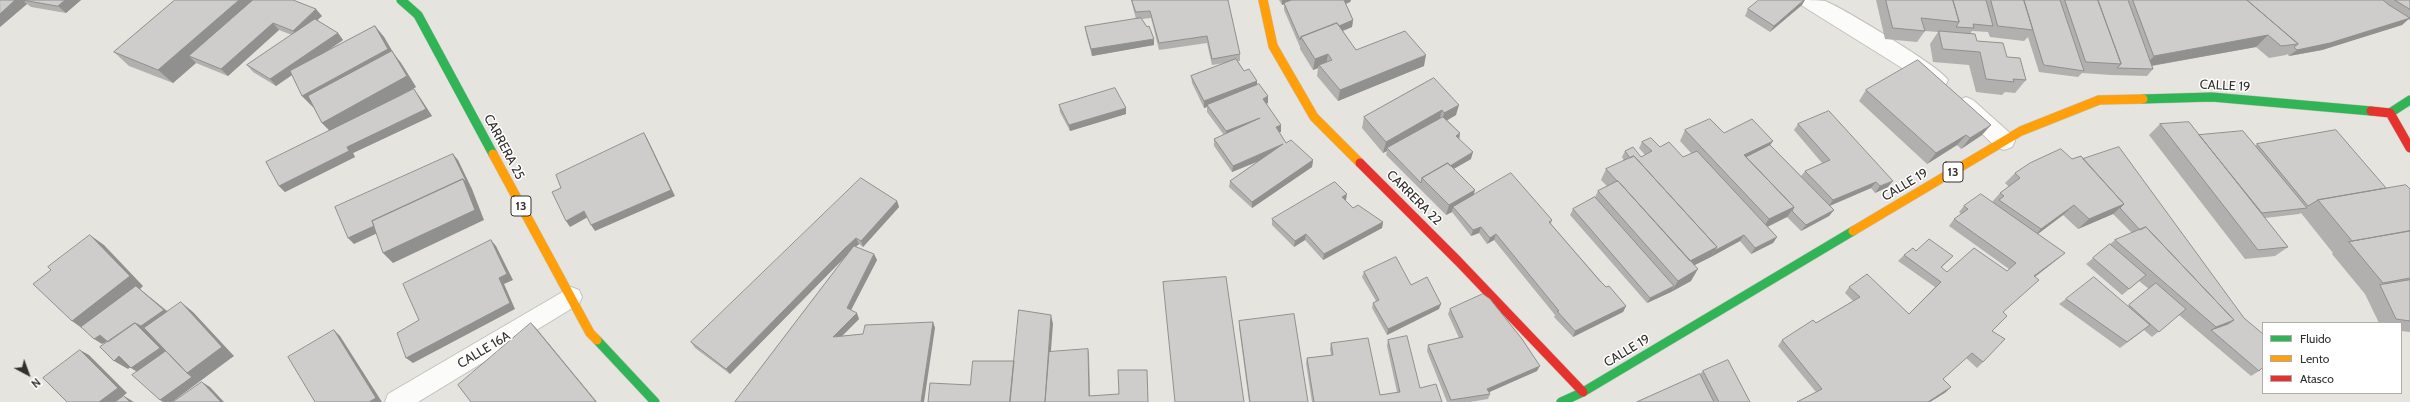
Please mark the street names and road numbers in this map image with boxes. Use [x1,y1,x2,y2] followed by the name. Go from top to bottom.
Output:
[2199,77,2251,95] street label: CALLE 19
[480,112,528,182] street label: CARRERA 25
[1943,162,1963,182] road number: 13
[1879,165,1931,205] street label: CALLE 19
[1383,167,1445,229] street label: CARRERA 22
[511,196,531,216] road number: 13
[455,328,513,372] street label: CALLE 16A
[1601,331,1653,371] street label: CALLE 19

